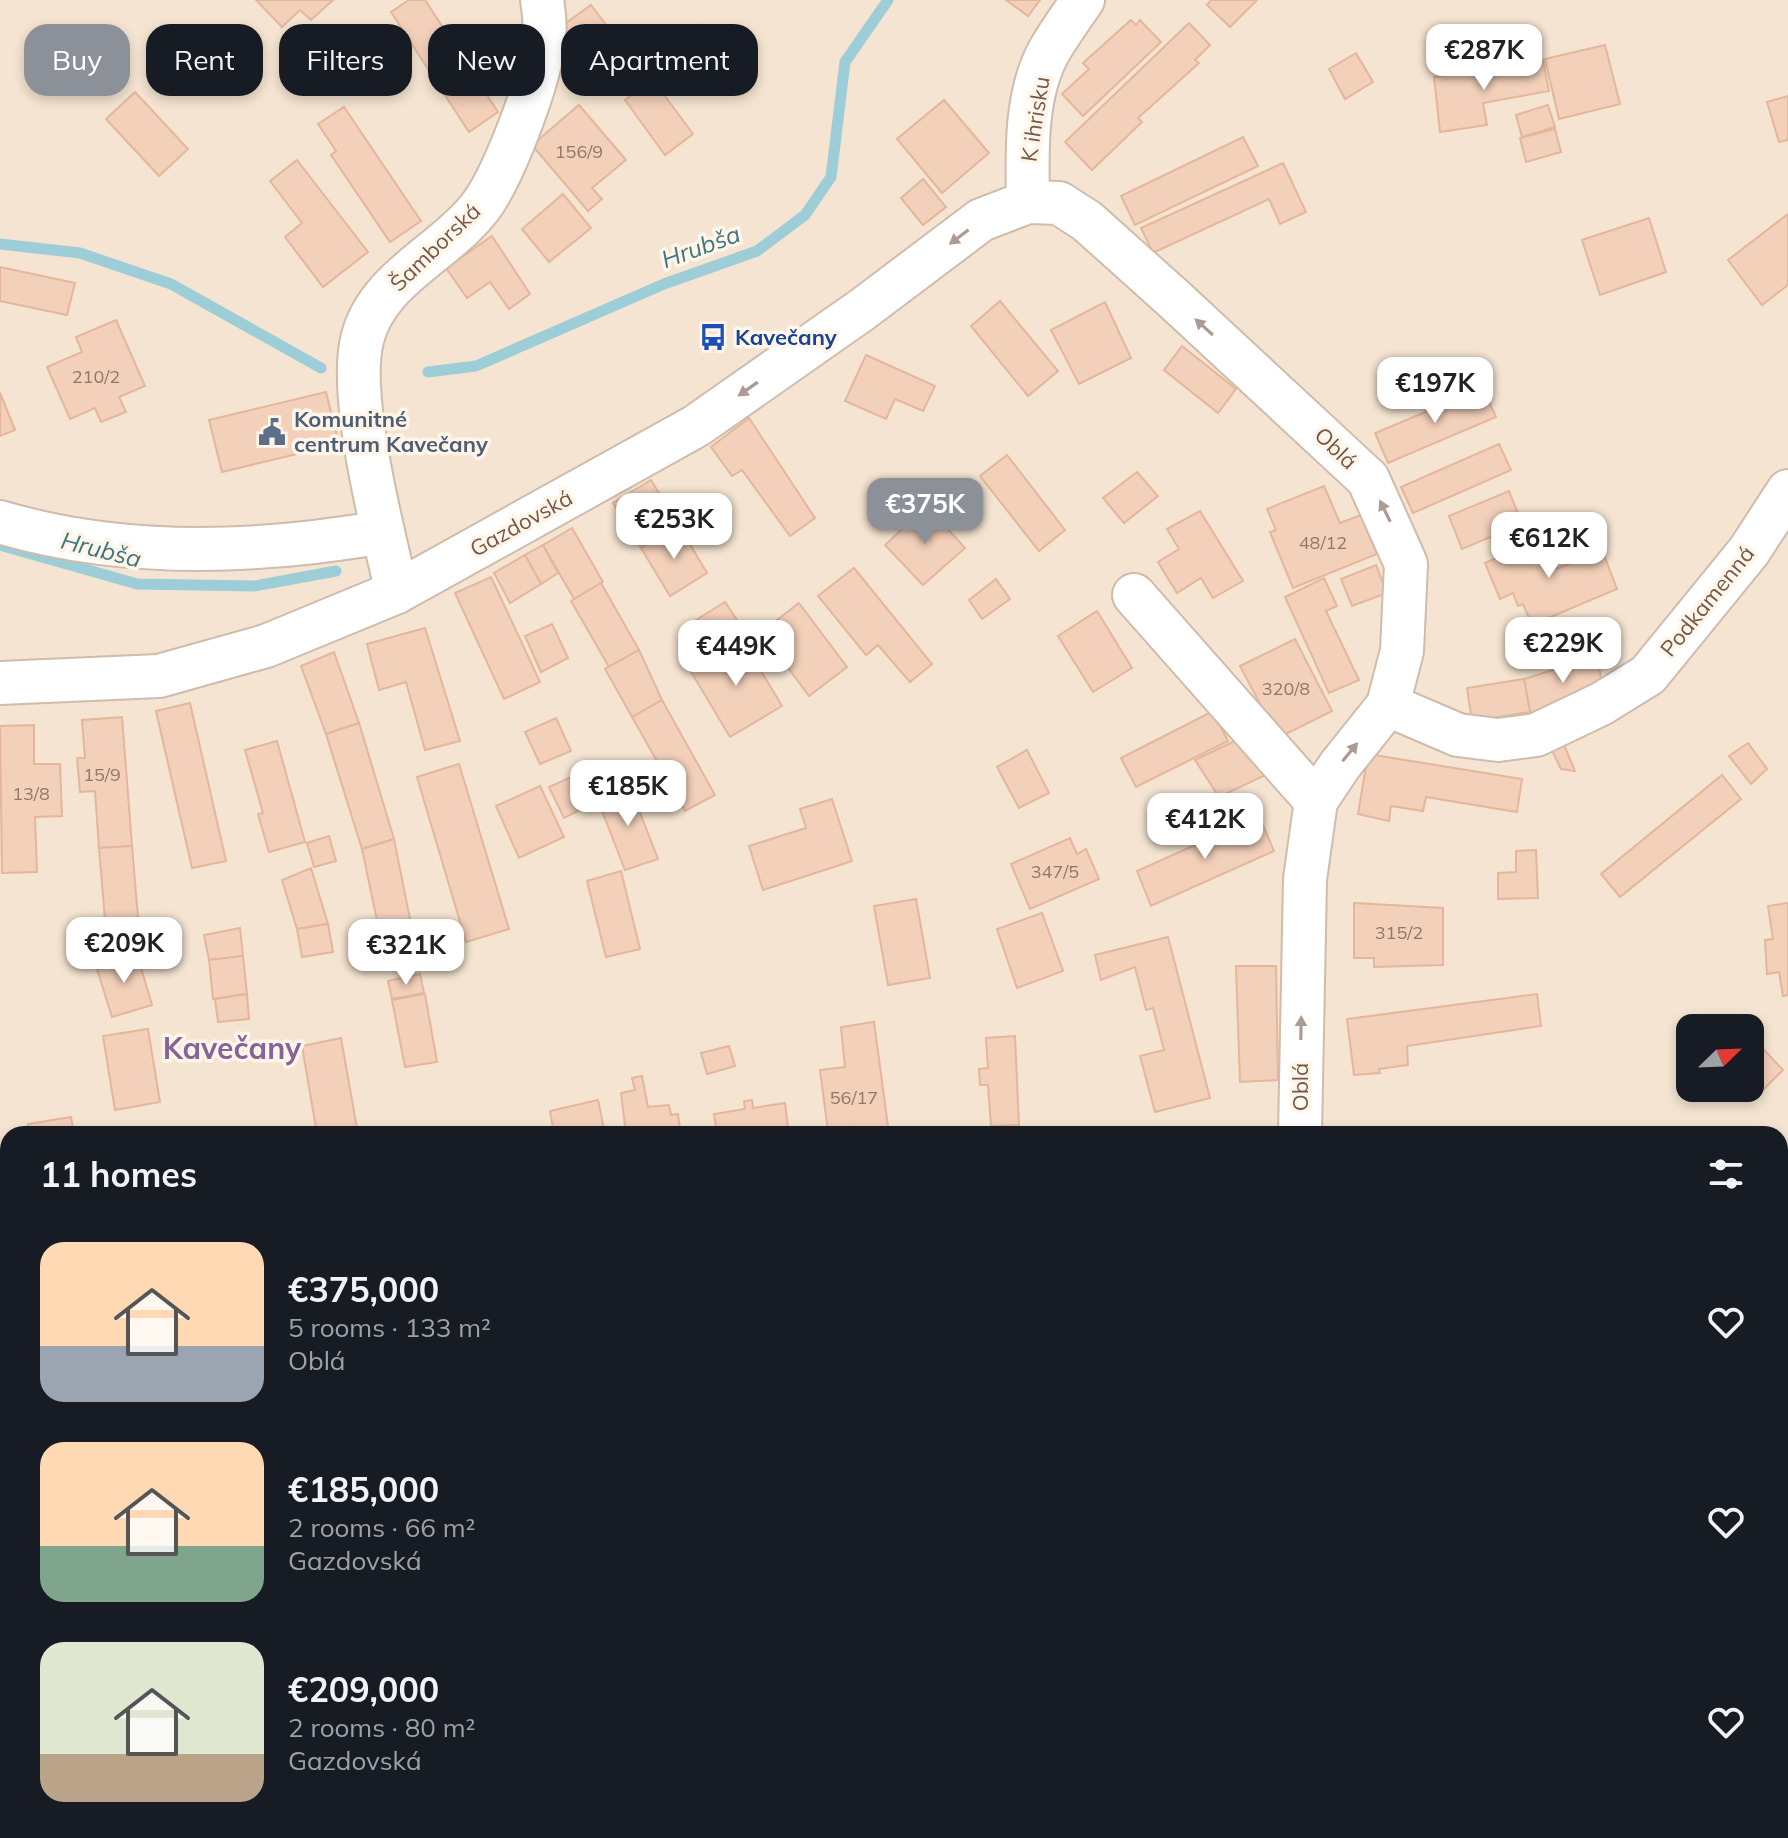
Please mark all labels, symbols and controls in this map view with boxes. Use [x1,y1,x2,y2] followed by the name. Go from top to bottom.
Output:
[24,24,130,96] chip: Buy
[146,24,263,96] chip: Rent
[279,24,412,96] chip: Filters
[428,24,545,96] chip: New
[561,24,758,96] chip: Apartment
[1428,24,1540,92] pin: €287K
[1444,33,1524,66] text: €287K
[1014,74,1056,164] street label: K ihrisku
[555,140,603,163] house number: 156/9
[384,197,486,297] street label: Šamborská
[657,218,744,274] water label: Hrubša
[949,228,969,244] one-way arrow
[1195,318,1214,336] one-way arrow
[698,322,728,352] bus stop icon: Kavečany
[735,323,837,351] place label: Kavečany
[1379,357,1491,425] pin: €197K
[72,365,120,388] house number: 210/2
[1395,366,1475,399] text: €197K
[738,381,759,396] one-way arrow
[294,405,488,458] place label: Komunitné centrum Kavečany
[257,417,287,447] public building icon: Komunitné centrum Kavečany
[1309,421,1363,475] street label: Oblá
[869,478,981,546] pin: €375K
[465,483,577,563] street label: Gazdovská
[885,487,965,520] text: €375K
[618,493,730,561] pin: €253K
[1378,500,1391,523] one-way arrow
[634,502,714,535] text: €253K
[1493,512,1605,580] pin: €612K
[1509,521,1589,554] text: €612K
[58,525,144,573] water label: Hrubša
[1299,531,1347,554] house number: 48/12
[1654,540,1760,662] street label: Podkamenná
[1507,617,1619,685] pin: €229K
[680,620,792,688] pin: €449K
[1523,626,1603,659] text: €229K
[696,629,776,662] text: €449K
[1262,677,1310,700] house number: 320/8
[1341,742,1358,762] one-way arrow
[572,760,684,828] pin: €185K
[83,763,121,786] house number: 15/9
[588,769,668,802] text: €185K
[12,782,50,805] house number: 13/8
[1149,793,1261,861] pin: €412K
[1165,802,1245,835] text: €412K
[1031,860,1079,883] house number: 347/5
[68,917,180,985] pin: €209K
[350,919,462,987] pin: €321K
[1375,921,1423,944] house number: 315/2
[84,926,164,959] text: €209K
[366,928,446,961] text: €321K
[1676,1014,1764,1102] north arrow
[1676,1014,1764,1102] map controls
[1295,1015,1307,1040] one-way arrow
[163,1029,302,1067] district label: Kavečany
[1286,1063,1314,1111] street label: Oblá
[830,1086,878,1109] house number: 56/17
[1704,1152,1748,1196] icon: filters
[40,1153,197,1196] text: 11 homes
[288,1268,439,1311] text: €375,000
[104,1274,200,1370] icon: home
[1704,1300,1748,1344] icon: heart
[288,1311,491,1344] text: 5 rooms · 133 m²
[288,1344,345,1377] text: Oblá
[288,1468,439,1511] text: €185,000
[104,1474,200,1570] icon: home
[1704,1500,1748,1544] icon: heart
[288,1511,475,1544] text: 2 rooms · 66 m²
[288,1544,422,1577] text: Gazdovská
[288,1668,439,1711] text: €209,000
[104,1674,200,1770] icon: home
[1704,1700,1748,1744] icon: heart
[288,1711,475,1744] text: 2 rooms · 80 m²
[288,1744,422,1777] text: Gazdovská

